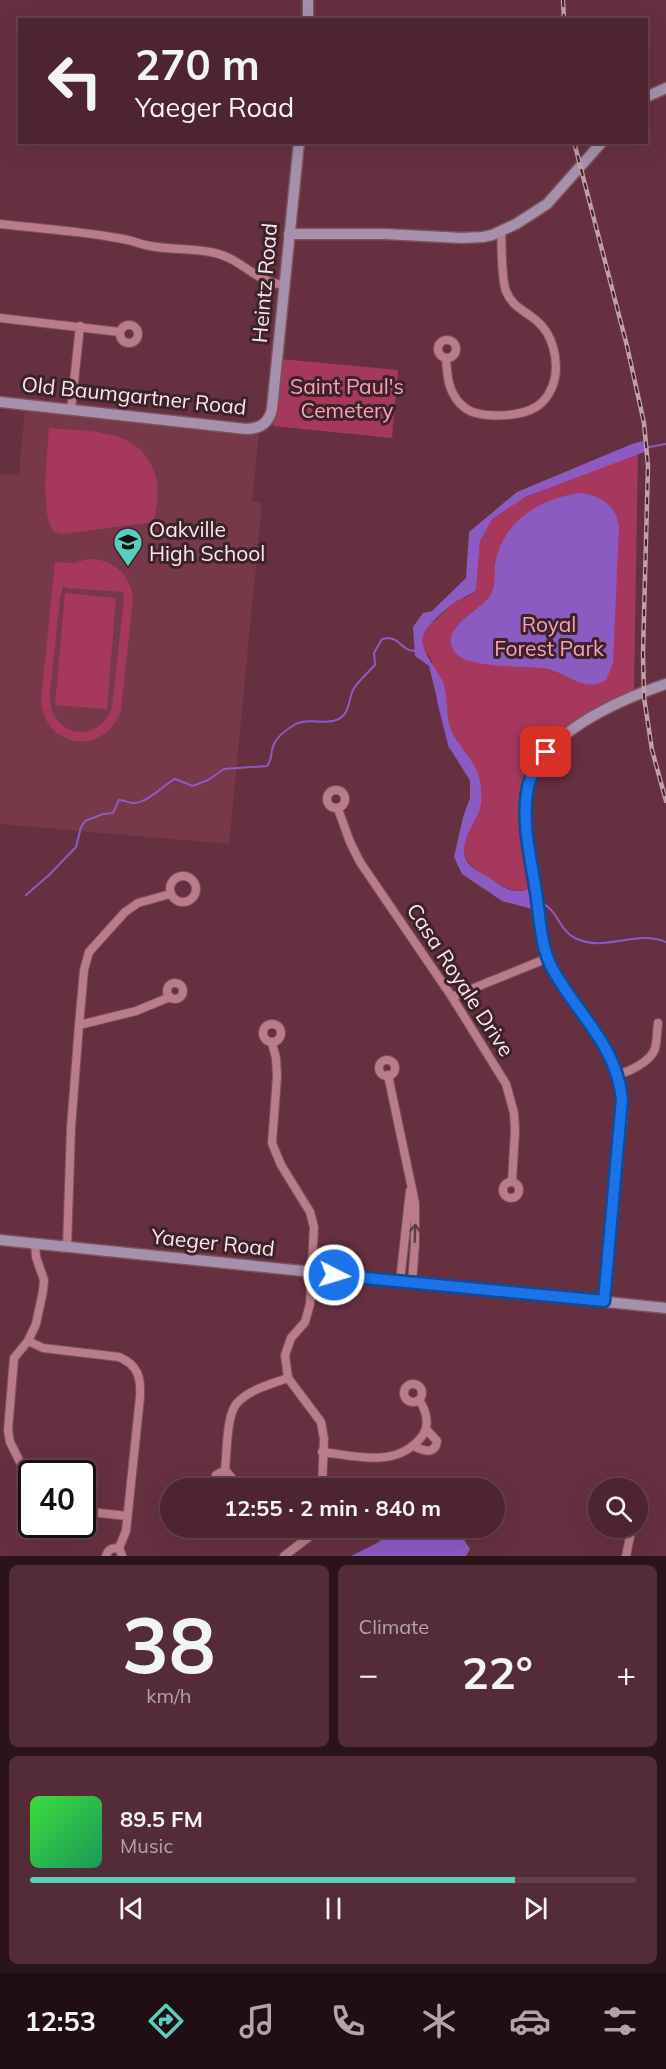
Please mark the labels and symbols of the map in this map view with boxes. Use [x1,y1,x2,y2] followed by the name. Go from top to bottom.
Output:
[246,222,282,344] street label: Heintz Road
[20,370,248,420] street label: Old Baumgartner Road
[290,373,404,423] park label: Saint Paul's Cemetery
[149,516,265,566] place label: Oakville High School
[112,526,144,568] school or university icon: Oakville High School
[494,611,604,661] park label: Royal Forest Park
[520,726,571,777] pin
[402,898,520,1061] street label: Casa Royale Drive
[149,1222,276,1261] street label: Yaeger Road
[410,1223,421,1243] one-way arrow
[302,1243,366,1307] position arrow
[18,1460,96,1538] speed limit sign: 40

